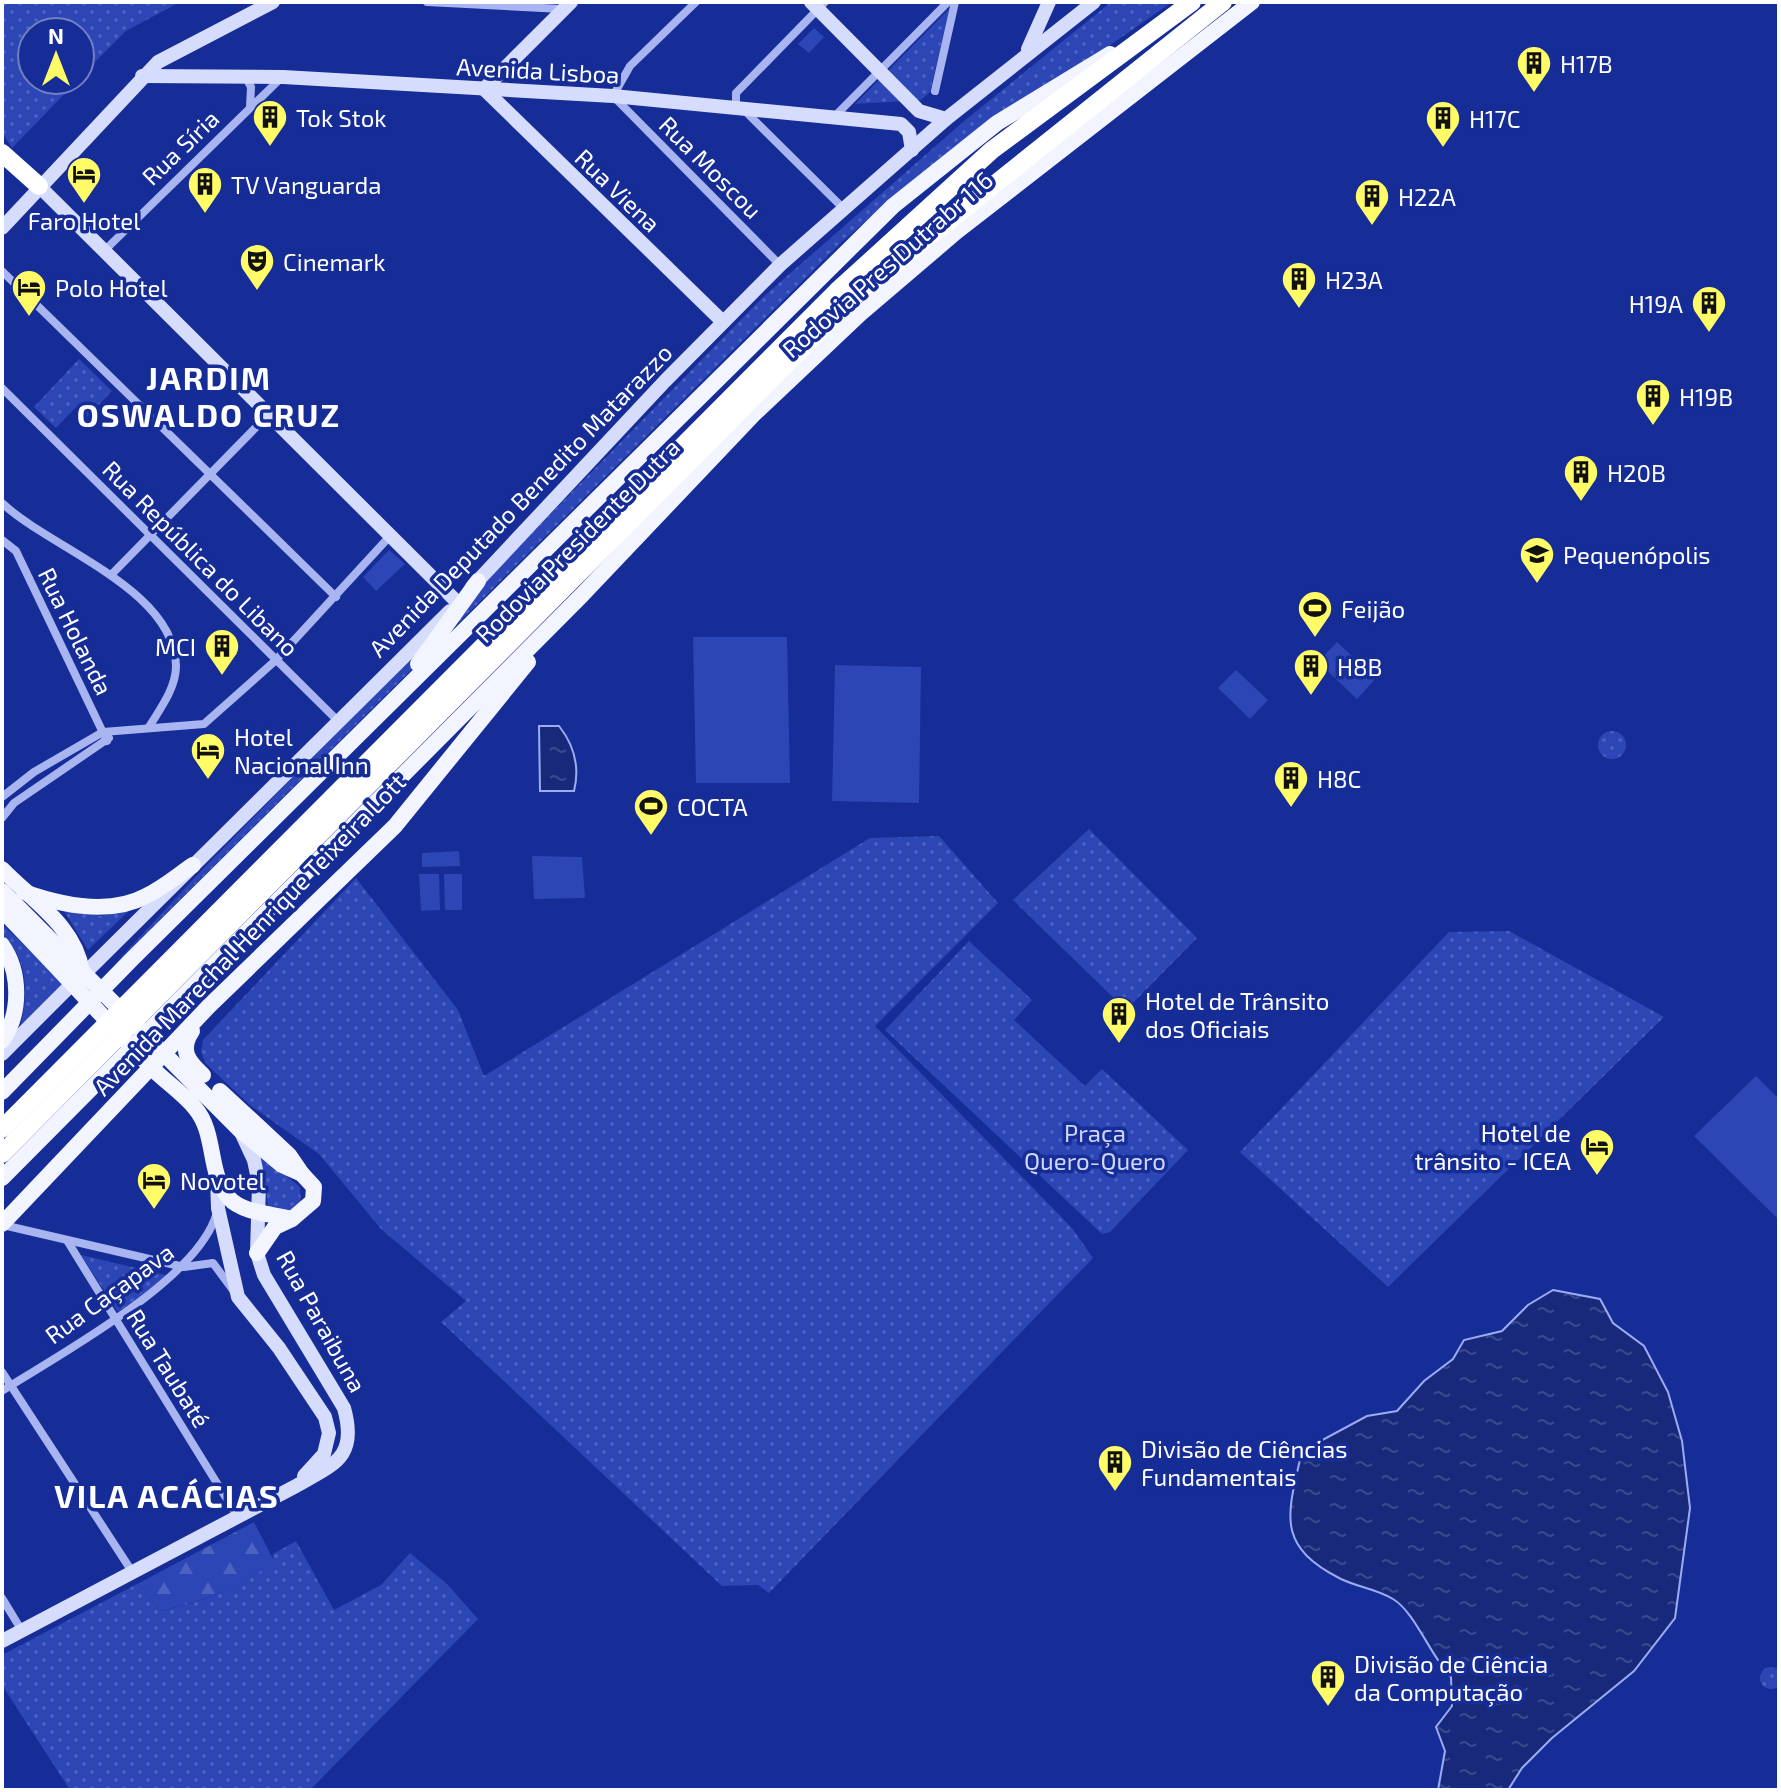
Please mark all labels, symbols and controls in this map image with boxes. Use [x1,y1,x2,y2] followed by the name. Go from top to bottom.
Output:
[16,16,96,96] north arrow
[48,22,64,48] text: N
[1515,44,1553,94] building icon: H17B
[1560,49,1613,78] place label: H17B
[456,51,620,89] street label: Avenida Lisboa
[251,98,289,148] building icon: Tok Stok
[1424,99,1462,149] building icon: H17C
[136,103,224,191] street label: Rua Síria
[296,103,387,132] place label: Tok Stok
[1469,104,1521,133] place label: H17C
[654,110,768,224] street label: Rua Moscou
[569,142,667,238] street label: Rua Viena
[65,155,103,205] hotel icon: Faro Hotel
[186,165,224,215] building icon: TV Vanguarda
[776,165,998,363] street label: Rodovia Pres Dutrabr 116
[231,170,381,199] place label: TV Vanguarda
[1353,177,1391,227] building icon: H22A
[1398,182,1456,211] place label: H22A
[28,206,140,235] place label: Faro Hotel
[238,242,276,292] theatre icon: Cinemark
[283,247,386,276] place label: Cinemark
[1280,260,1318,310] building icon: H23A
[1325,265,1383,294] place label: H23A
[10,268,48,318] hotel icon: Polo Hotel
[55,273,168,302] place label: Polo Hotel
[1690,284,1728,334] building icon: H19A
[1629,289,1683,318] place label: H19A
[362,338,678,662] street label: Avenida Deputado Benedito Matarazzo
[77,358,341,433] district label: JARDIM OSWALDO CRUZ
[1634,377,1672,427] building icon: H19B
[1679,382,1733,411] place label: H19B
[469,432,685,648] street label: Rodovia Presidente Dutra
[1562,453,1600,503] building icon: H20B
[97,454,305,662] street label: Rua República do Libano
[1607,458,1666,487] place label: H20B
[1518,535,1556,585] school or university icon: Pequenópolis
[1563,540,1711,569] place label: Pequenópolis
[33,563,119,699] street label: Rua Holanda
[1296,589,1334,639] sports icon: Feijão
[1341,594,1405,623] place label: Feijão
[203,627,241,677] building icon: MCI
[155,632,196,661] place label: MCI
[1292,647,1330,697] building icon: H8B
[1337,652,1382,681] place label: H8B
[234,722,369,779] place label: Hotel Nacional Inn
[189,731,227,781] hotel icon: Hotel Nacional Inn
[1272,759,1310,809] building icon: H8C
[1317,764,1361,793] place label: H8C
[87,767,411,1101] street label: Avenida Marechal Henrique Teixeira Lott
[632,787,670,837] sports icon: COCTA
[677,792,748,821] place label: COCTA
[1145,986,1329,1043] place label: Hotel de Trânsito dos Oficiais
[1100,995,1138,1045] building icon: Hotel de Trânsito dos Oficiais
[1024,1118,1166,1175] park label: Praça Quero-Quero
[1414,1118,1571,1175] place label: Hotel de trânsito - ICEA
[1578,1127,1616,1177] hotel icon: Hotel de trânsito - ICEA
[135,1161,173,1211] hotel icon: Novotel
[180,1166,266,1195] place label: Novotel
[39,1237,179,1350] street label: Rua Caçapava
[271,1245,373,1397] street label: Rua Paraibuna
[121,1304,217,1432] street label: Rua Taubaté
[1141,1434,1347,1491] place label: Divisão de Ciências Fundamentais
[1096,1443,1134,1493] building icon: Divisão de Ciências Fundamentais
[54,1476,280,1514] district label: VILA ACÁCIAS
[1354,1649,1548,1707] place label: Divisão de Ciência da Computação
[1309,1658,1347,1708] building icon: Divisão de Ciência da Computação

